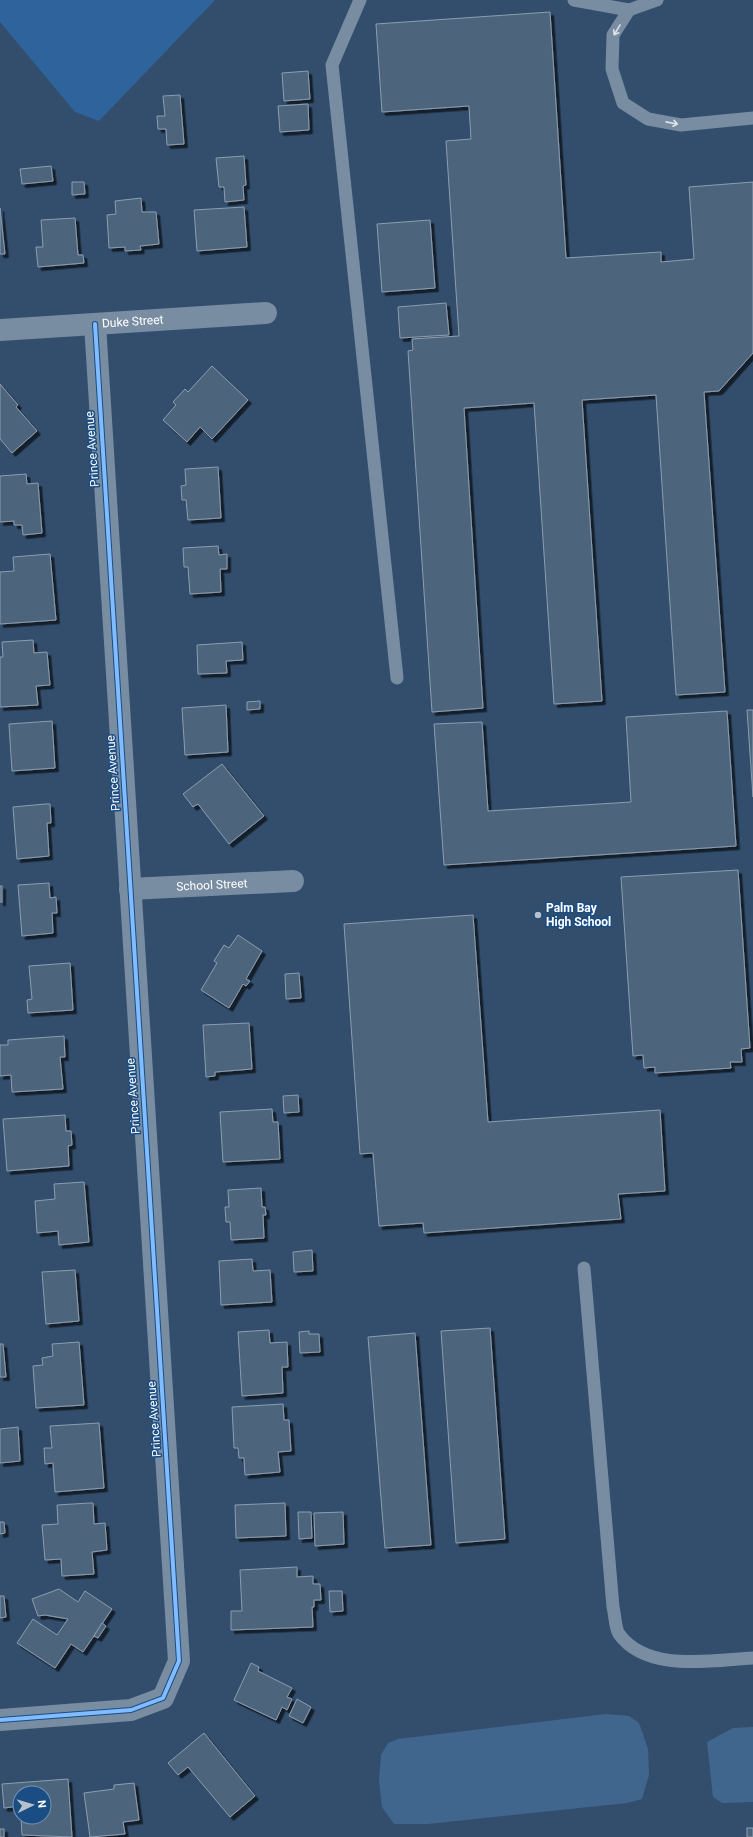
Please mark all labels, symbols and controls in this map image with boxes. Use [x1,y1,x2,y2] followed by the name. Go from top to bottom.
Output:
[613,24,621,35] one-way arrow
[665,119,678,127] one-way arrow
[102,313,164,330] street label: Duke Street
[82,411,102,487] street label: Prince Avenue
[103,735,123,811] street label: Prince Avenue
[176,876,248,894] street label: School Street
[546,901,611,929] place label: Palm Bay High School
[533,910,543,920] marker: Palm Bay High School
[123,1058,143,1134] street label: Prince Avenue
[144,1381,164,1457] street label: Prince Avenue
[12,1785,52,1825] north arrow
[35,1800,48,1809] text: N

